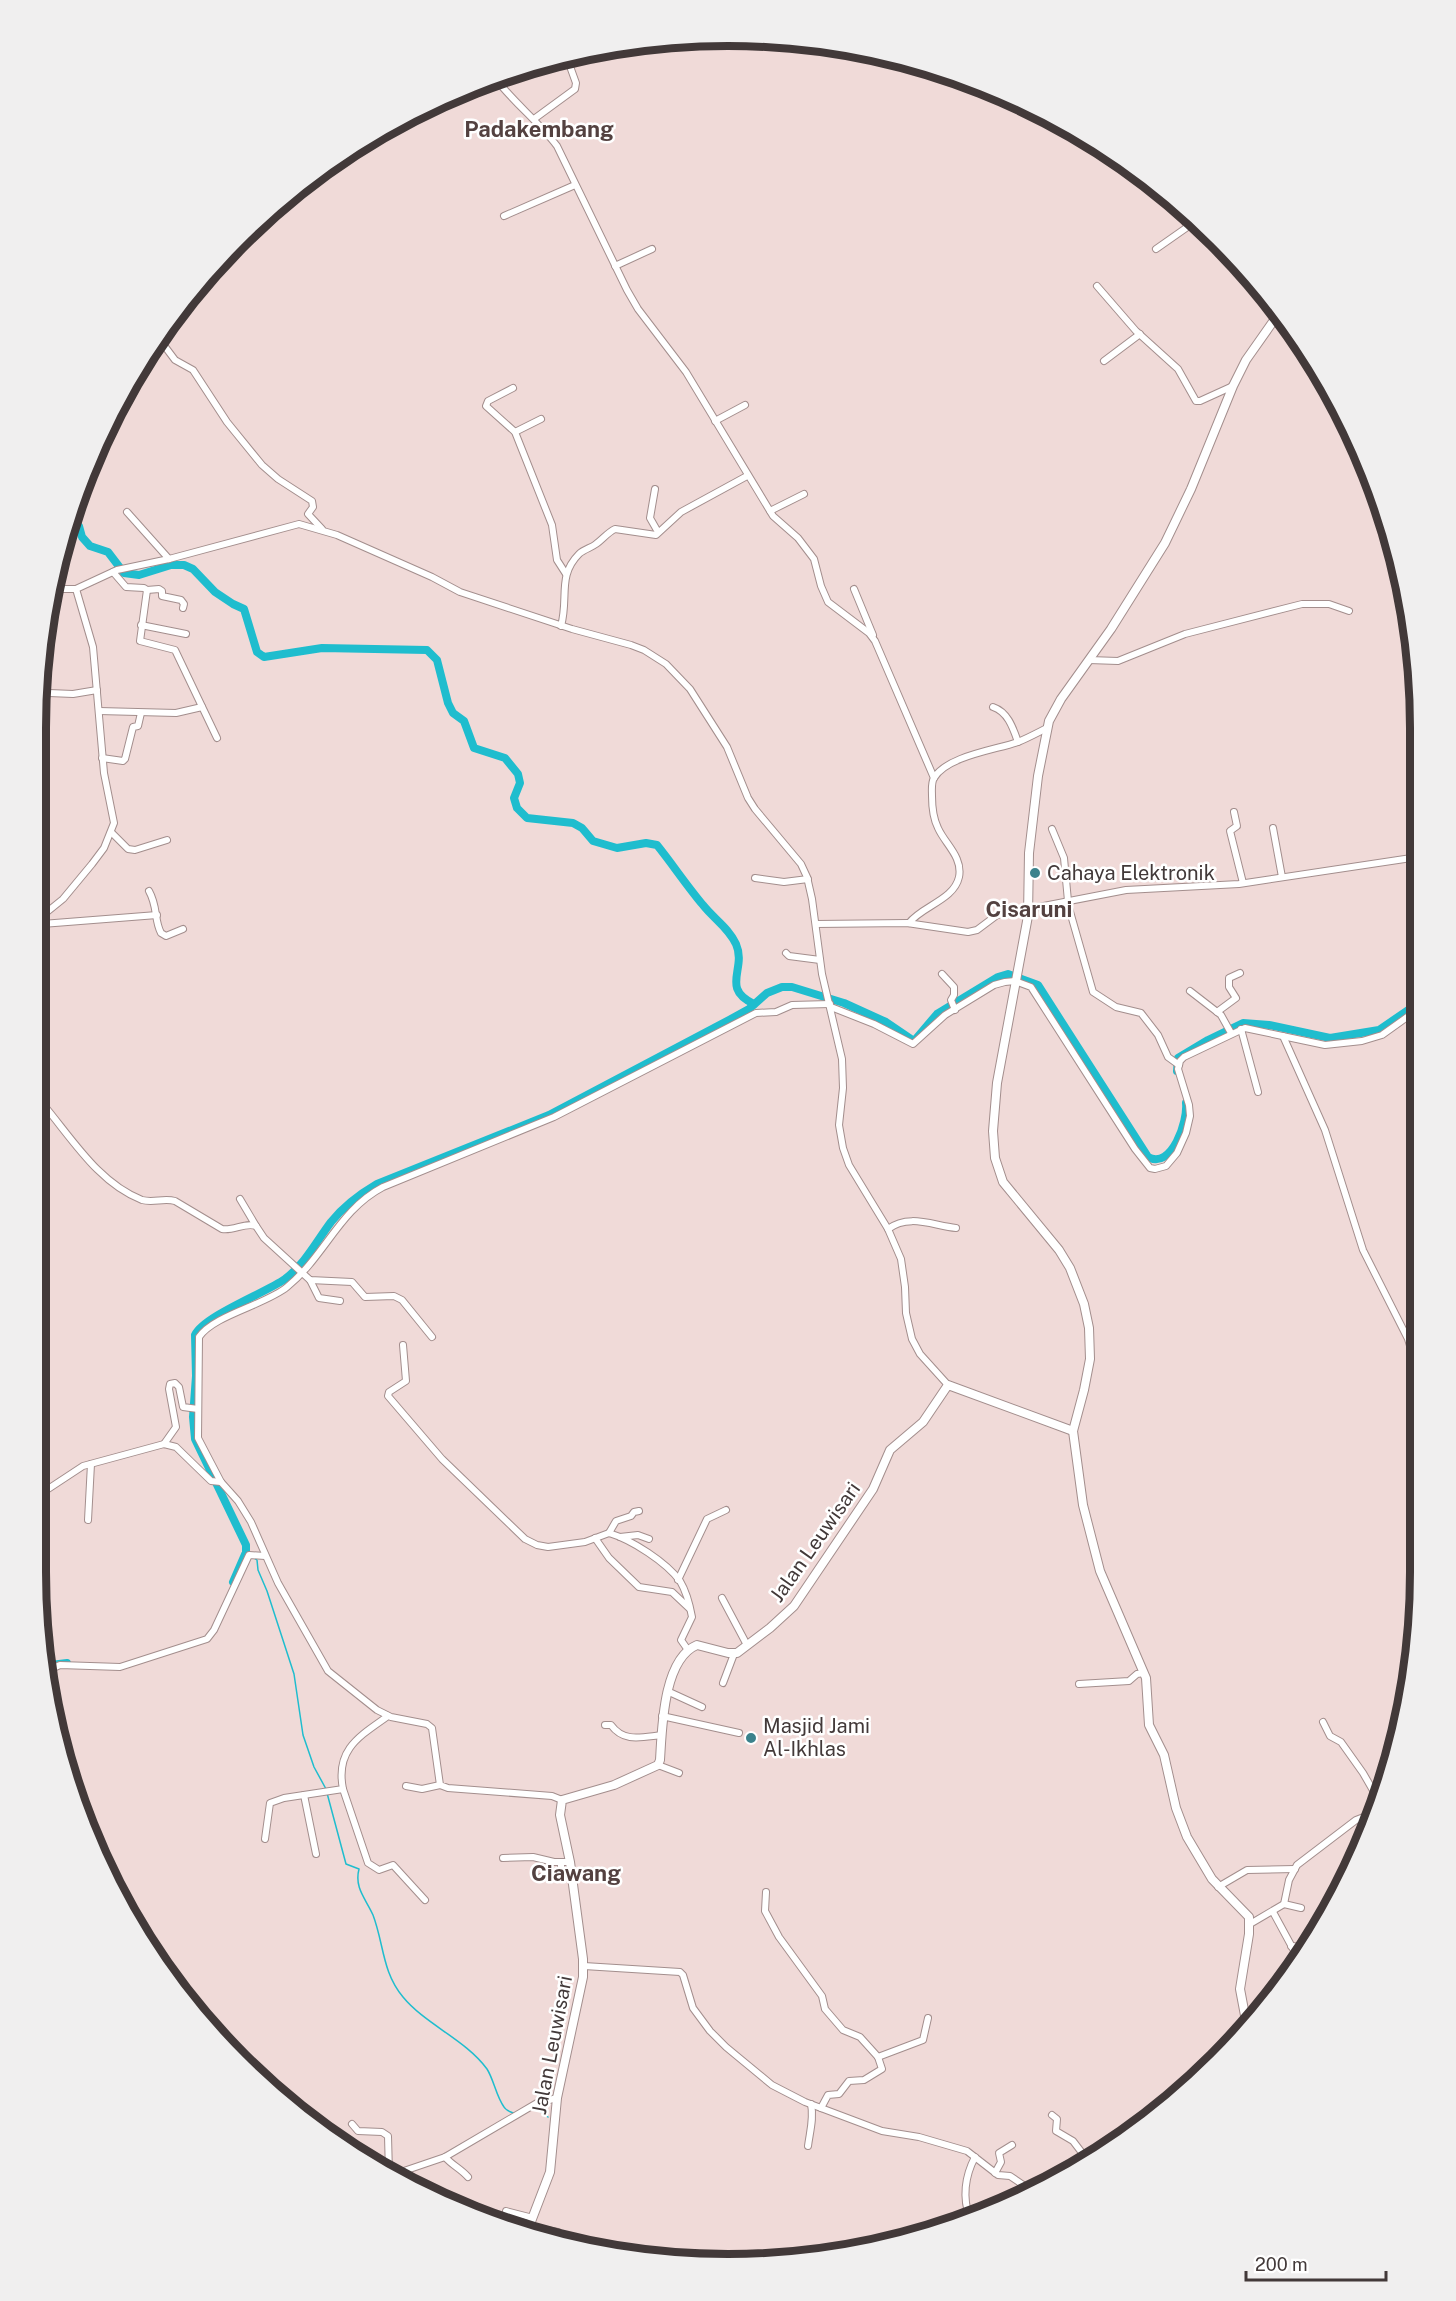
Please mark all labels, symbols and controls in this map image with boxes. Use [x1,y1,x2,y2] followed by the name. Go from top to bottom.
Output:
[464,116,614,142] district label: Padakembang
[1047,861,1215,885] place label: Cahaya Elektronik
[1028,866,1042,880] marker: Cahaya Elektronik
[986,896,1072,922] district label: Cisaruni
[765,1477,865,1607] street label: Jalan Leuwisari
[763,1714,870,1761] place label: Masjid Jami Al-Ikhlas
[744,1731,758,1745] marker: Masjid Jami Al-Ikhlas
[531,1860,621,1886] district label: Ciawang
[527,1974,577,2116] street label: Jalan Leuwisari
[1246,2244,1386,2282] scale bar
[1255,2254,1308,2275] text: 200 m

